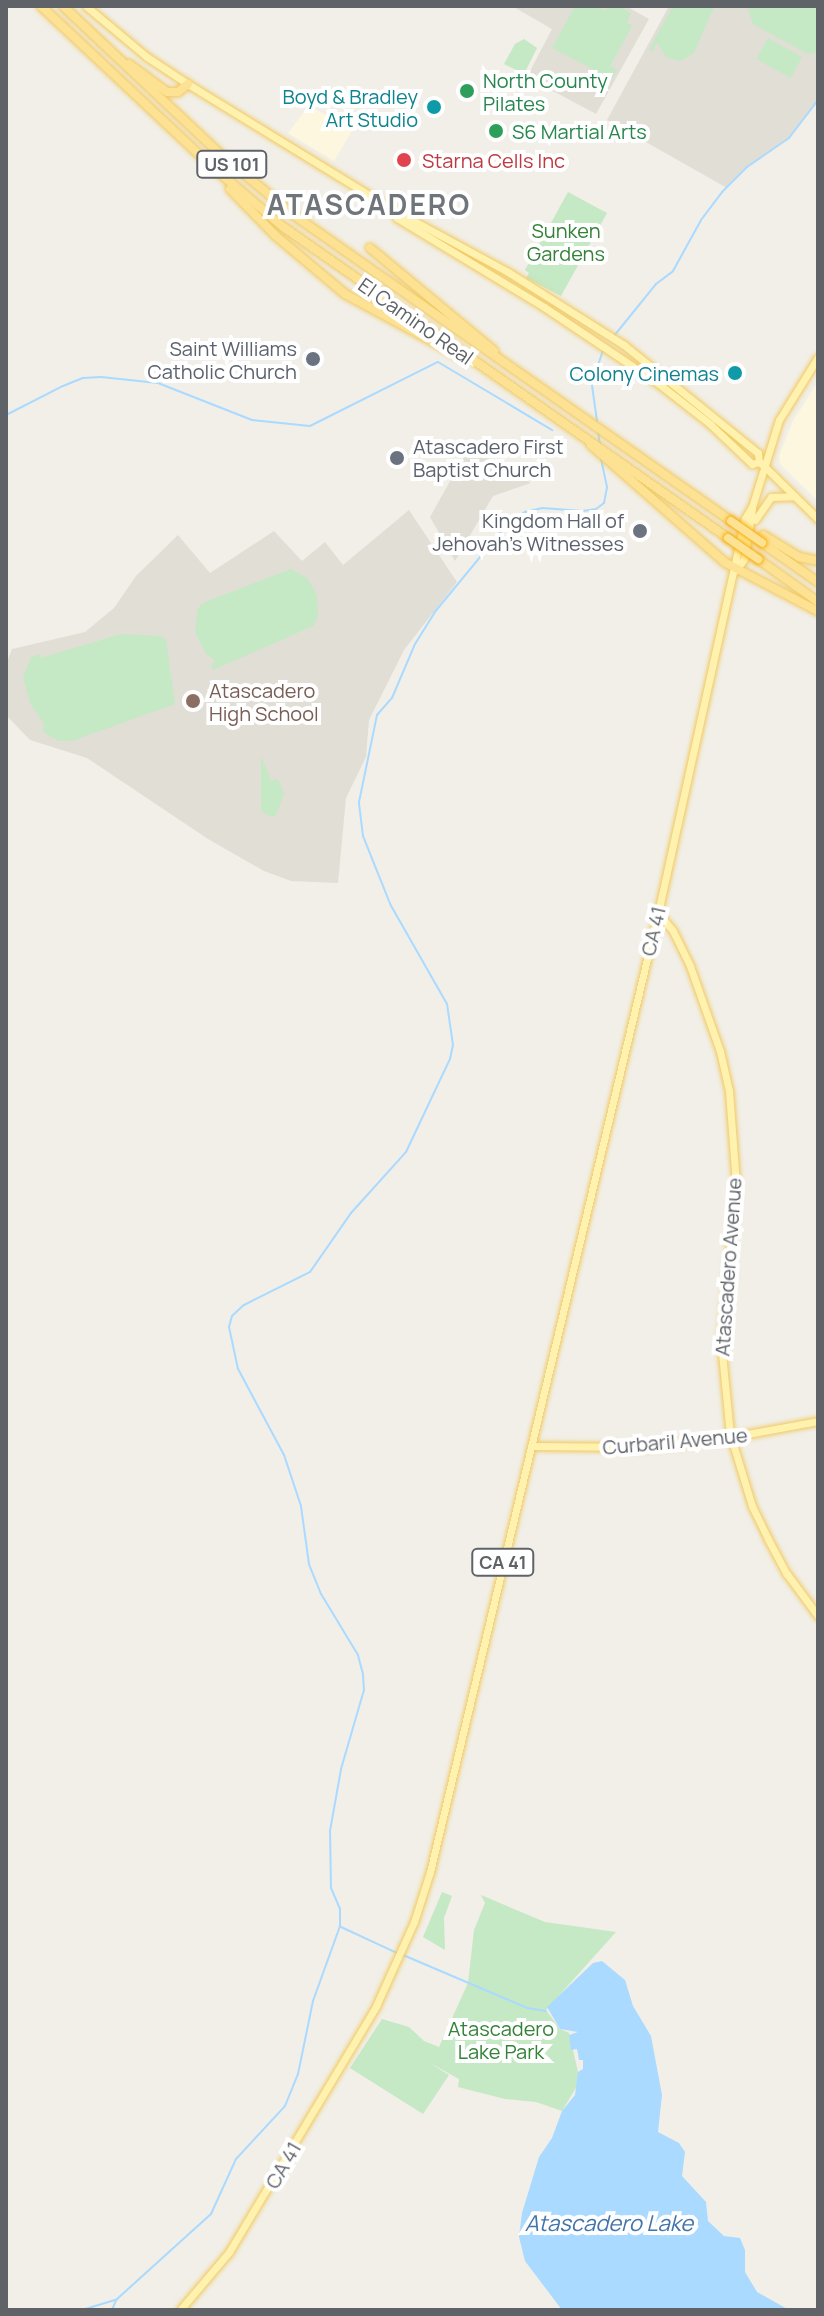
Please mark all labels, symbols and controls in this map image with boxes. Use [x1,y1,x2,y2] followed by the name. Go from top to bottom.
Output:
[483,68,608,115] place label: North County Pilates
[458,82,476,100] marker: North County Pilates
[283,84,418,131] place label: Boyd & Bradley Art Studio
[425,98,443,116] marker: Boyd & Bradley Art Studio
[512,119,647,143] place label: S6 Martial Arts
[487,122,505,140] marker: S6 Martial Arts
[422,148,565,172] place label: Starna Cells Inc
[393,149,415,171] marker: Starna Cells Inc
[196,150,268,178] road number: US 101
[267,187,471,221] district label: ATASCADERO
[527,218,605,265] park label: Sunken Gardens
[354,273,478,369] street label: El Camino Real
[147,336,297,383] place label: Saint Williams Catholic Church
[304,350,322,368] marker: Saint Williams Catholic Church
[570,361,719,385] place label: Colony Cinemas
[726,364,744,382] marker: Colony Cinemas
[413,434,563,481] place label: Atascadero First Baptist Church
[388,449,406,467] marker: Atascadero First Baptist Church
[433,508,624,555] place label: Kingdom Hall of Jehovah's Witnesses
[631,522,649,540] marker: Kingdom Hall of Jehovah's Witnesses
[209,678,319,725] place label: Atascadero High School
[184,692,202,710] marker: Atascadero High School
[636,904,670,958] street label: CA 41
[710,1177,746,1357] street label: Atascadero Avenue
[602,1423,748,1459] street label: Curbaril Avenue
[471,1548,535,1576] road number: CA 41
[448,2017,554,2064] park label: Atascadero Lake Park
[260,2137,306,2193] street label: CA 41
[525,2211,693,2237] water label: Atascadero Lake

